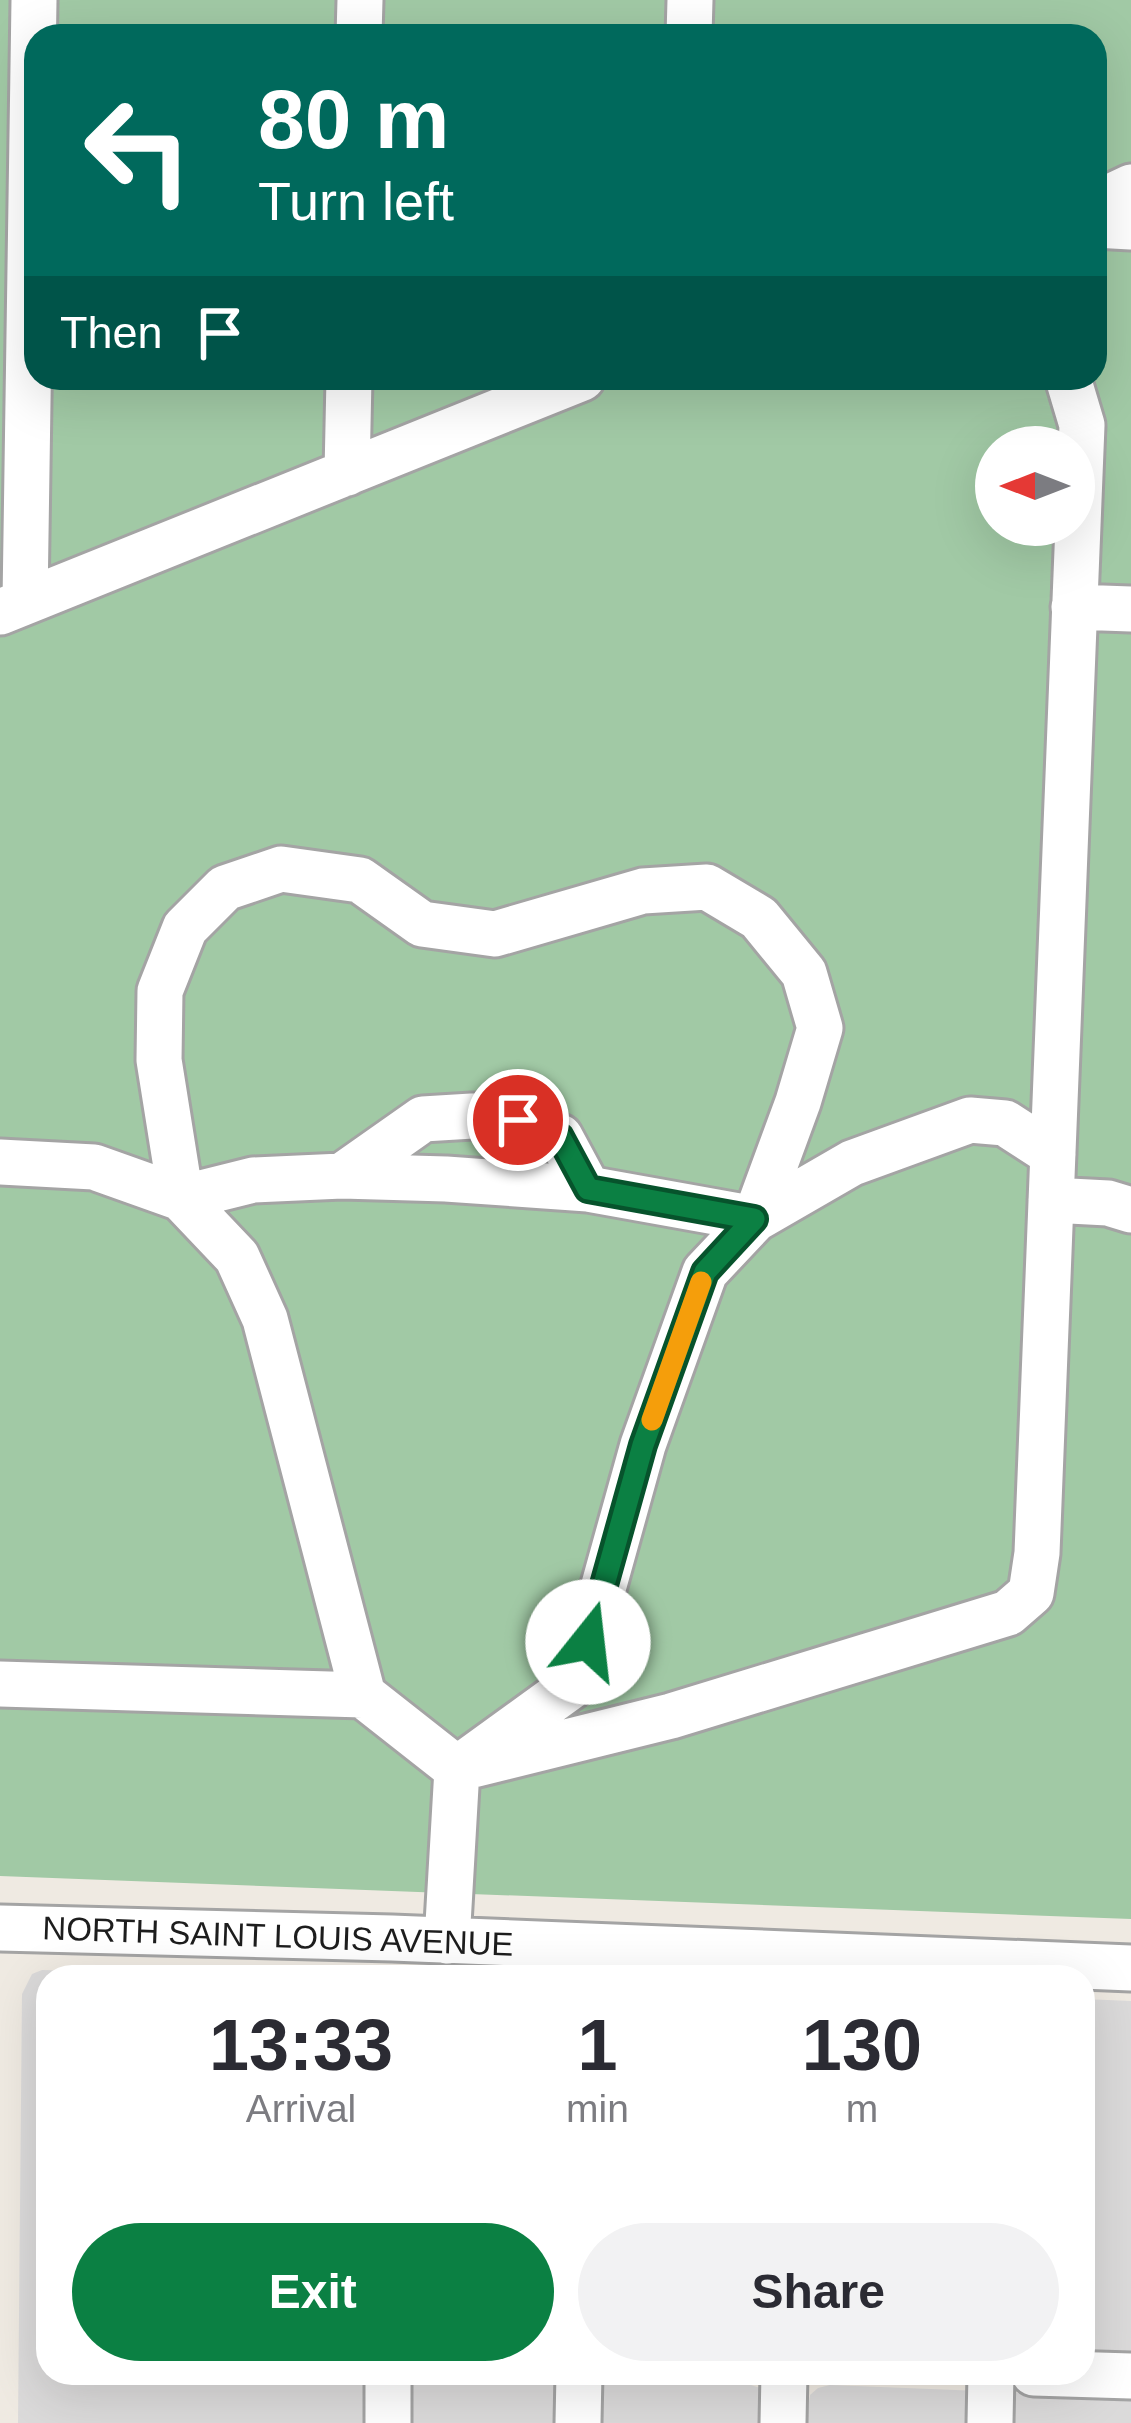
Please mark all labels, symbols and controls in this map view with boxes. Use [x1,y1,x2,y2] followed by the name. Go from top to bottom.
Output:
[60,72,216,228] icon: left
[258,72,449,166] text: 80 m
[258,171,454,231] text: Turn left
[187,300,253,366] icon: arrive
[60,307,163,358] text: Then
[975,426,1095,546] north arrow
[975,426,1095,546] map controls
[467,1069,569,1171] pin
[485,1087,551,1153] icon: arrive
[525,1579,651,1705] position arrow
[42,1909,514,1963] street label: NORTH SAINT LOUIS AVENUE
[209,2005,393,2085] text: 13:33
[577,2005,618,2085] text: 1
[802,2005,922,2085] text: 130
[246,2087,356,2130] text: Arrival
[566,2087,629,2130] text: min
[846,2087,878,2130] text: m
[72,2223,554,2361] button: Exit
[578,2223,1059,2361] button: Share

